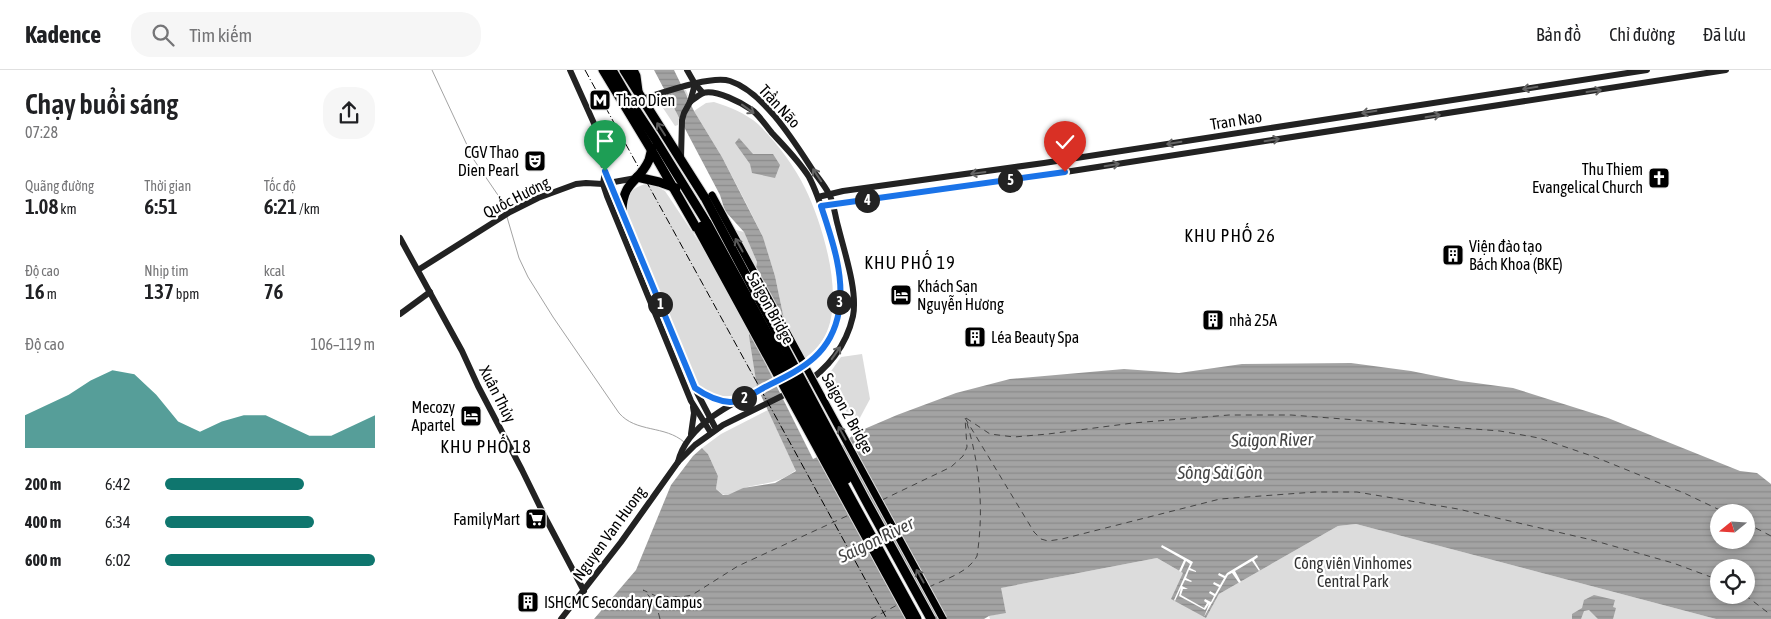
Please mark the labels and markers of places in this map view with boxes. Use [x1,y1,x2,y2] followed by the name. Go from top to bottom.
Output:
[588,88,612,112] metro station icon: Thao Dien
[616,91,675,109] place label: Thao Dien
[584,120,626,171] pin
[1044,121,1086,172] pin
[458,143,520,179] place label: CGV Thao Dien Pearl
[523,149,547,173] theatre icon: CGV Thao Dien Pearl
[1532,160,1643,197] place label: Thu Thiem Evangelical Church
[1647,166,1671,190] church icon: Thu Thiem Evangelical Church
[998,168,1022,192] pin: 5
[854,188,880,212] pin: 4
[1469,237,1563,274] place label: Viện đào tạo Bách Khoa (BKE)
[1441,243,1465,267] building icon: Viện đào tạo Bách Khoa (BKE)
[917,277,1004,314] place label: Khách Sạn Nguyễn Hương
[889,283,913,307] hotel icon: Khách Sạn Nguyễn Hương
[826,290,852,314] pin: 3
[648,292,672,316] pin: 1
[1201,308,1225,332] building icon: nhà 25A
[1229,311,1277,329] place label: nhà 25A
[963,325,987,349] building icon: Léa Beauty Spa
[991,328,1079,347] place label: Léa Beauty Spa
[732,386,756,410] pin: 2
[411,398,456,435] place label: Mecozy Apartel
[459,404,483,428] hotel icon: Mecozy Apartel
[524,507,548,531] supermarket icon: FamilyMart
[453,510,520,529] place label: FamilyMart
[516,590,540,614] building icon: ISHCMC Secondary Campus
[544,593,703,612] place label: ISHCMC Secondary Campus

